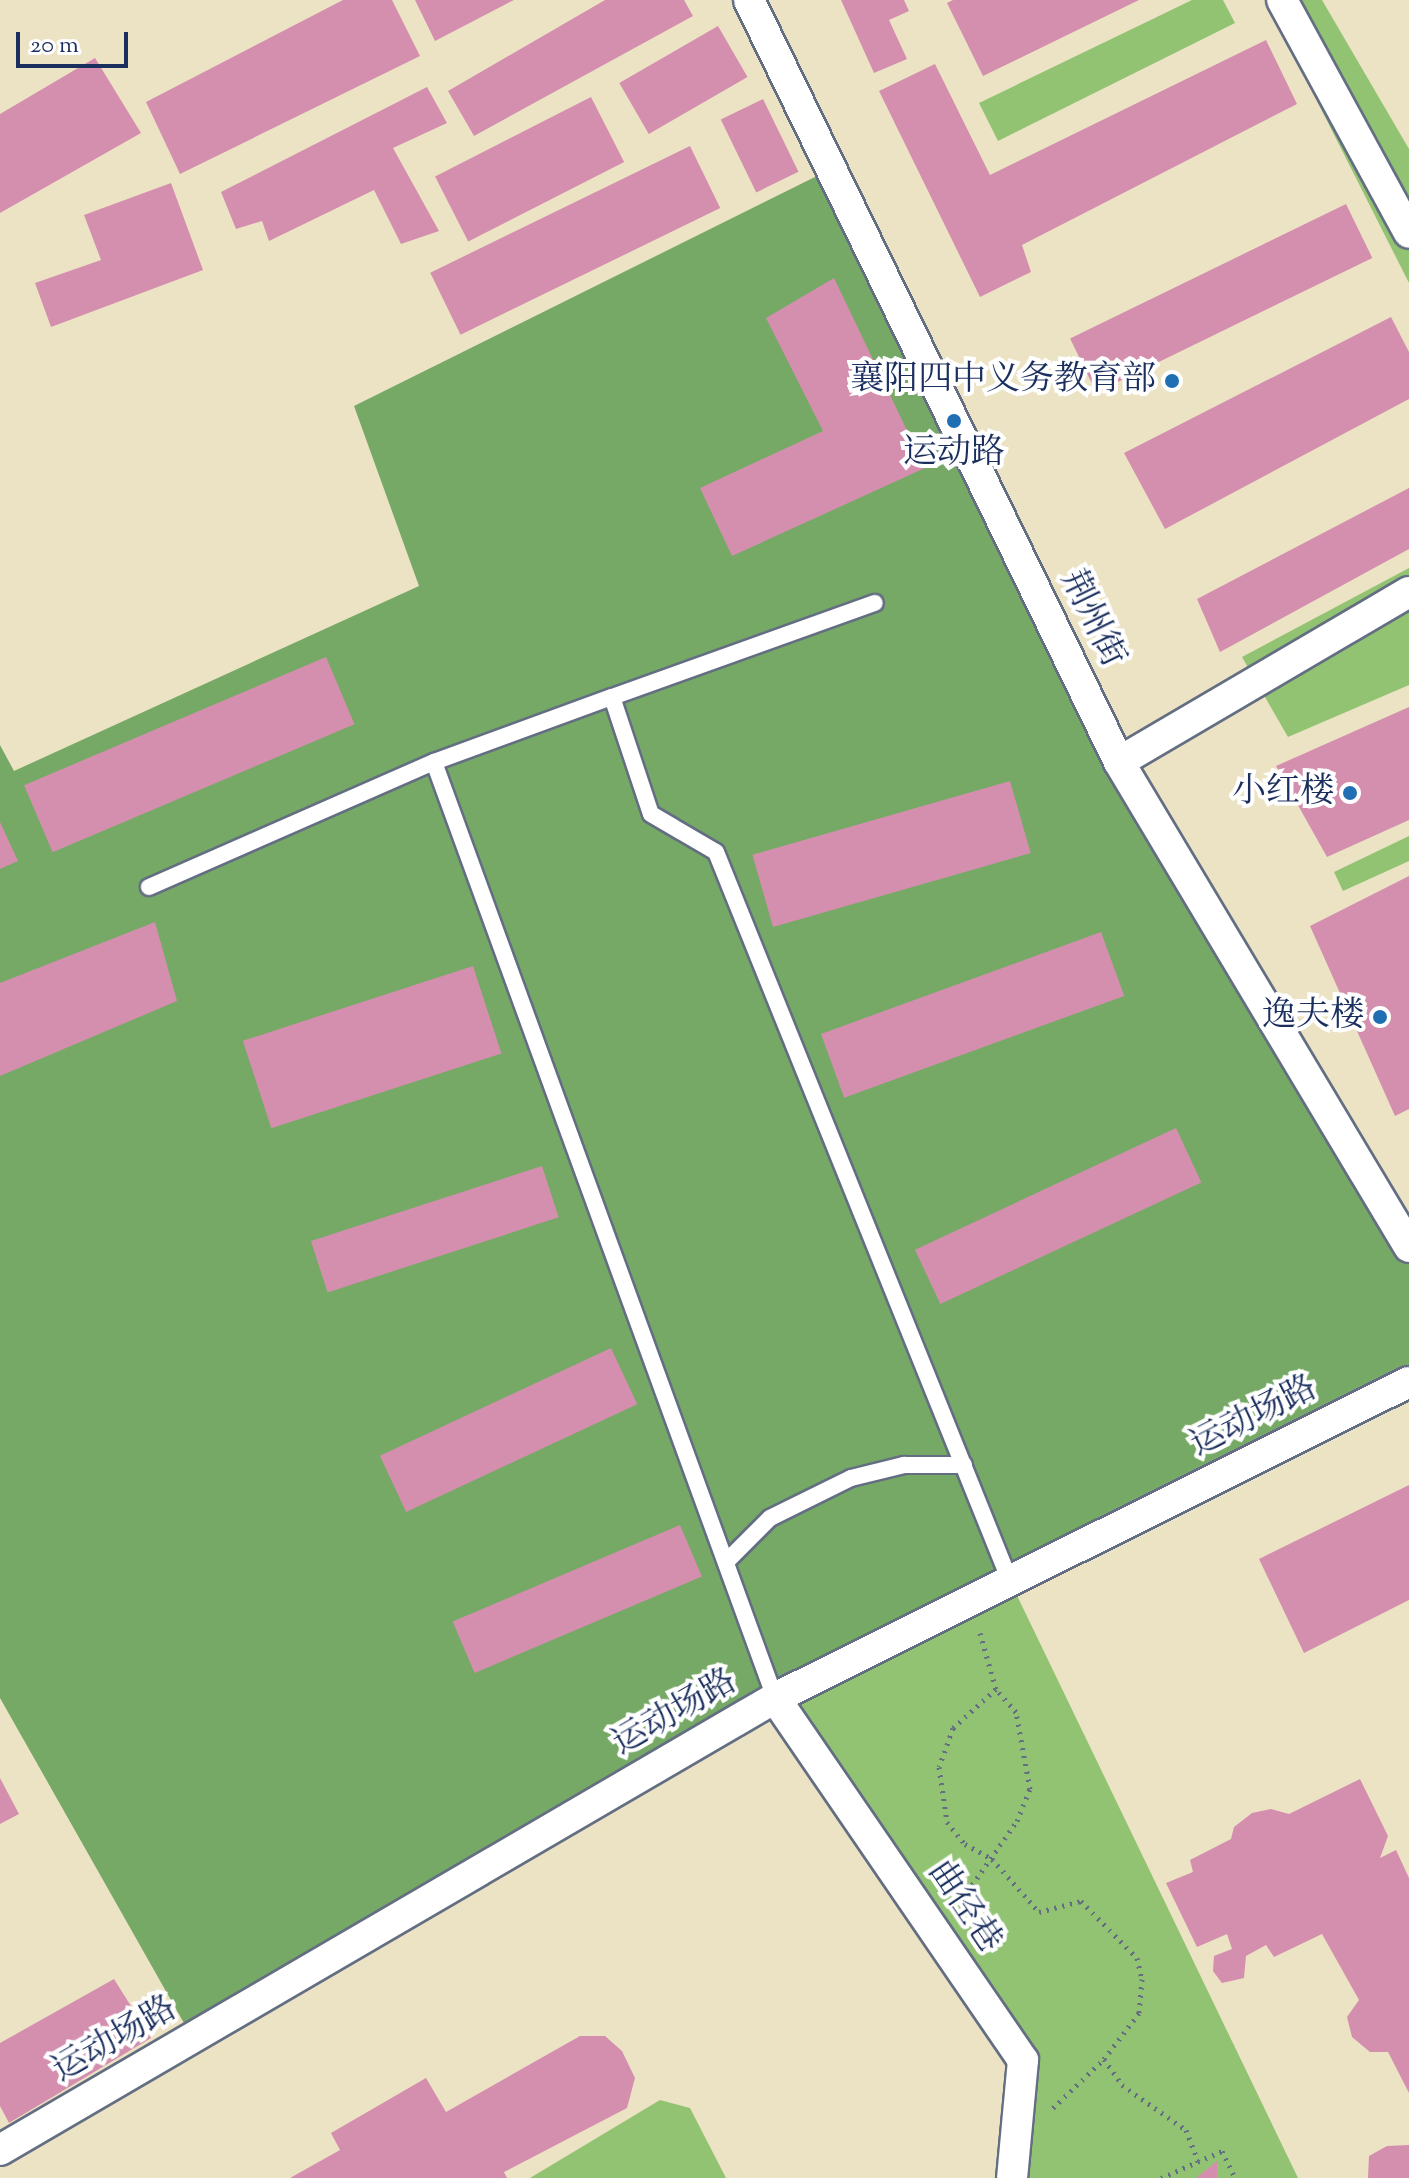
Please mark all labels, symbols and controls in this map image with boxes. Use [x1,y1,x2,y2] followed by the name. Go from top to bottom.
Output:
[20,16,132,66] scale bar
[30,29,79,63] text: 20 m
[850,361,1156,401] place label: 襄阳四中义务教育部
[1163,372,1181,390] marker: 襄阳四中义务教育部
[945,412,963,430] marker: 运动路
[903,434,1005,474] place label: 运动路
[1051,564,1133,674] street label: 荆州街
[1232,773,1334,813] place label: 小红楼
[1341,784,1359,802] marker: 小红楼
[1262,997,1364,1037] place label: 逸夫楼
[1371,1008,1389,1026] marker: 逸夫楼
[1184,1368,1324,1466] street label: 运动场路
[606,1661,744,1765] street label: 运动场路
[919,1853,1009,1961] street label: 曲径巷
[46,1988,184,2092] street label: 运动场路

